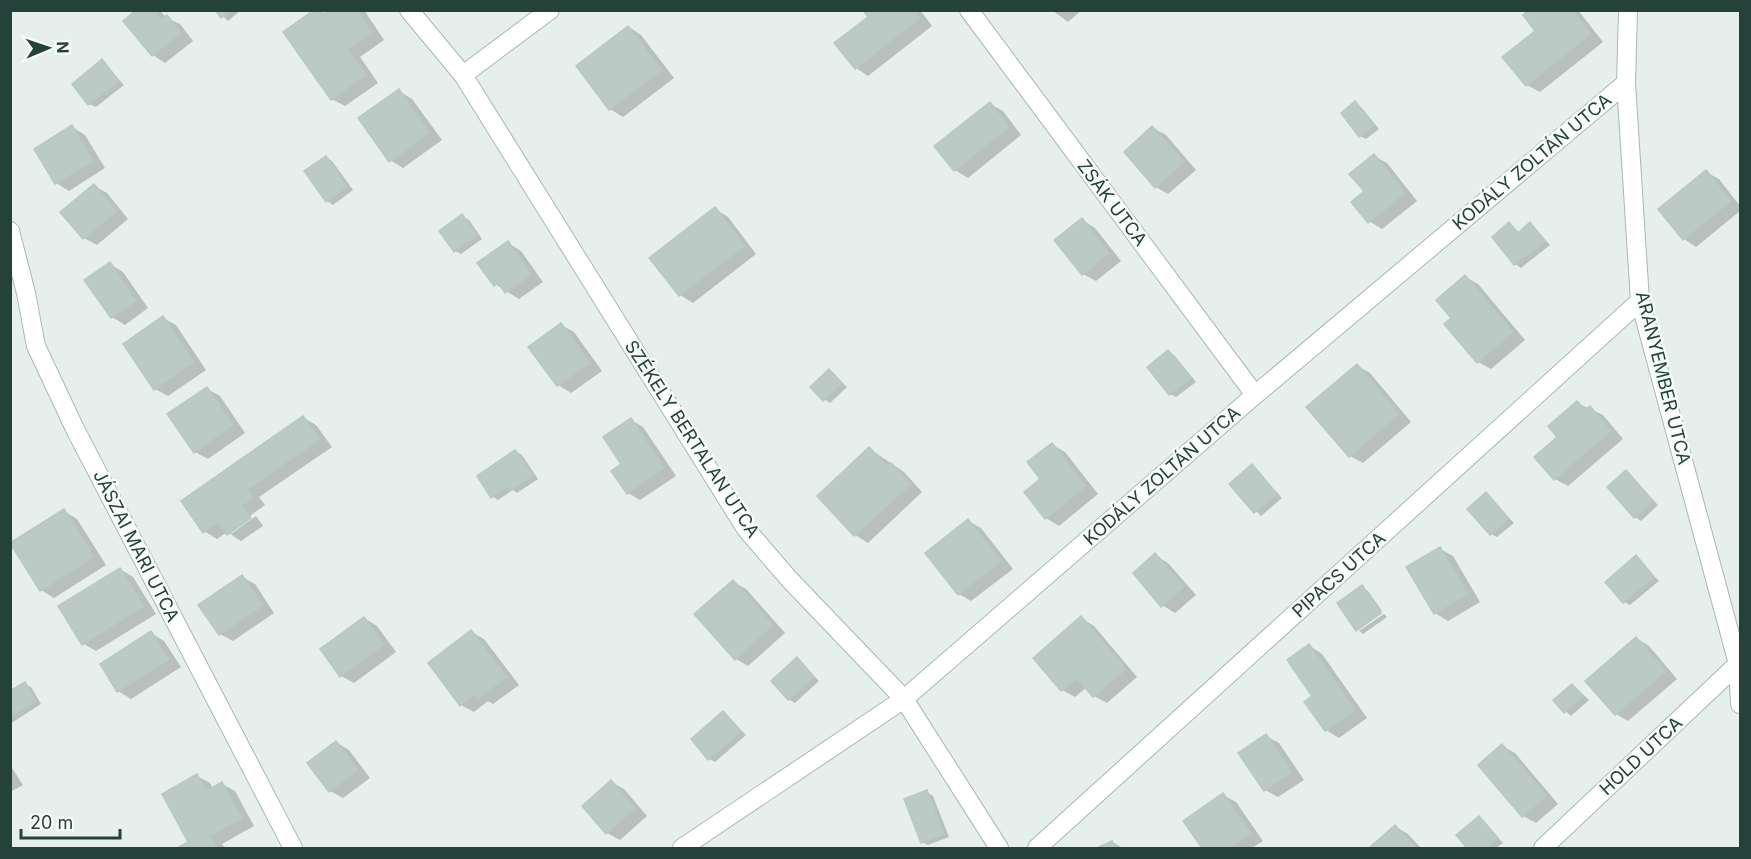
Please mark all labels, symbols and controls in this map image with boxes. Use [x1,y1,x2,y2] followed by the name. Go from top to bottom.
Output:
[18,18,78,78] north arrow
[53,41,73,54] text: N
[1447,88,1615,234] street label: KODÁLY ZOLTÁN UTCA
[1073,155,1152,250] street label: ZSÁK UTCA
[1632,289,1695,467] street label: ARANYEMBER UTCA
[621,336,765,541] street label: SZÉKELY BERTALAN UTCA
[1078,401,1244,549] street label: KODÁLY ZOLTÁN UTCA
[89,466,185,625] street label: JÁSZAI MARI UTCA
[1288,527,1389,622] street label: PIPACS UTCA
[1595,712,1686,799] street label: HOLD UTCA
[21,802,120,840] scale bar
[30,812,73,833] text: 20 m

